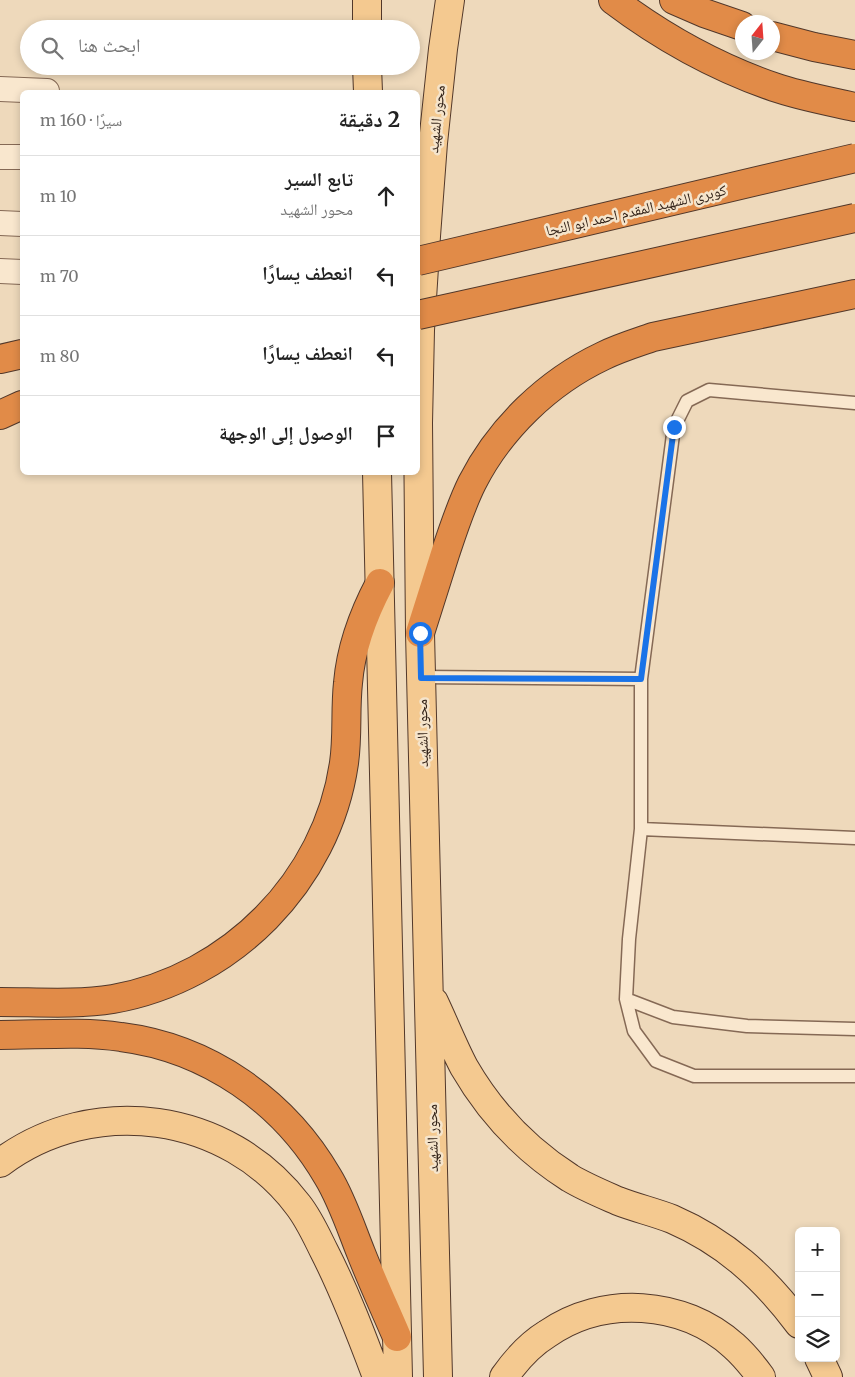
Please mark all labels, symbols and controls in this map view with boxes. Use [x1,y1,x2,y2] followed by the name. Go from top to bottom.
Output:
[735,15,780,60] north arrow
[20,20,420,75] search box
[78,33,140,57] text: ابحث هنا
[38,34,66,62] icon: search
[423,84,449,154] street label: محور الشهيد
[339,106,400,133] text: 2 دقيقة
[40,110,122,130] text: سيرًا · 160 m
[285,167,353,191] text: تابع السير
[544,180,728,241] street label: كوبرى الشهيد المقدم احمد ابو النجا
[372,182,400,210] icon: ahead
[40,186,77,206] text: 10 m
[280,199,353,219] text: محور الشهيد
[262,261,353,285] text: انعطف يسارًا
[372,262,400,290] icon: left
[40,266,79,286] text: 70 m
[262,341,353,365] text: انعطف يسارًا
[372,342,400,370] icon: left
[40,346,80,366] text: 80 m
[663,416,686,439] route end
[219,421,353,445] text: الوصول إلى الوجهة
[372,422,400,450] icon: arrive
[409,622,432,645] route start
[412,699,432,767] street label: محور الشهيد
[422,1104,442,1172] street label: محور الشهيد
[795,1227,840,1362] map controls
[795,1227,840,1272] button: +
[795,1272,840,1317] button: −
[795,1317,840,1362] button: layers

